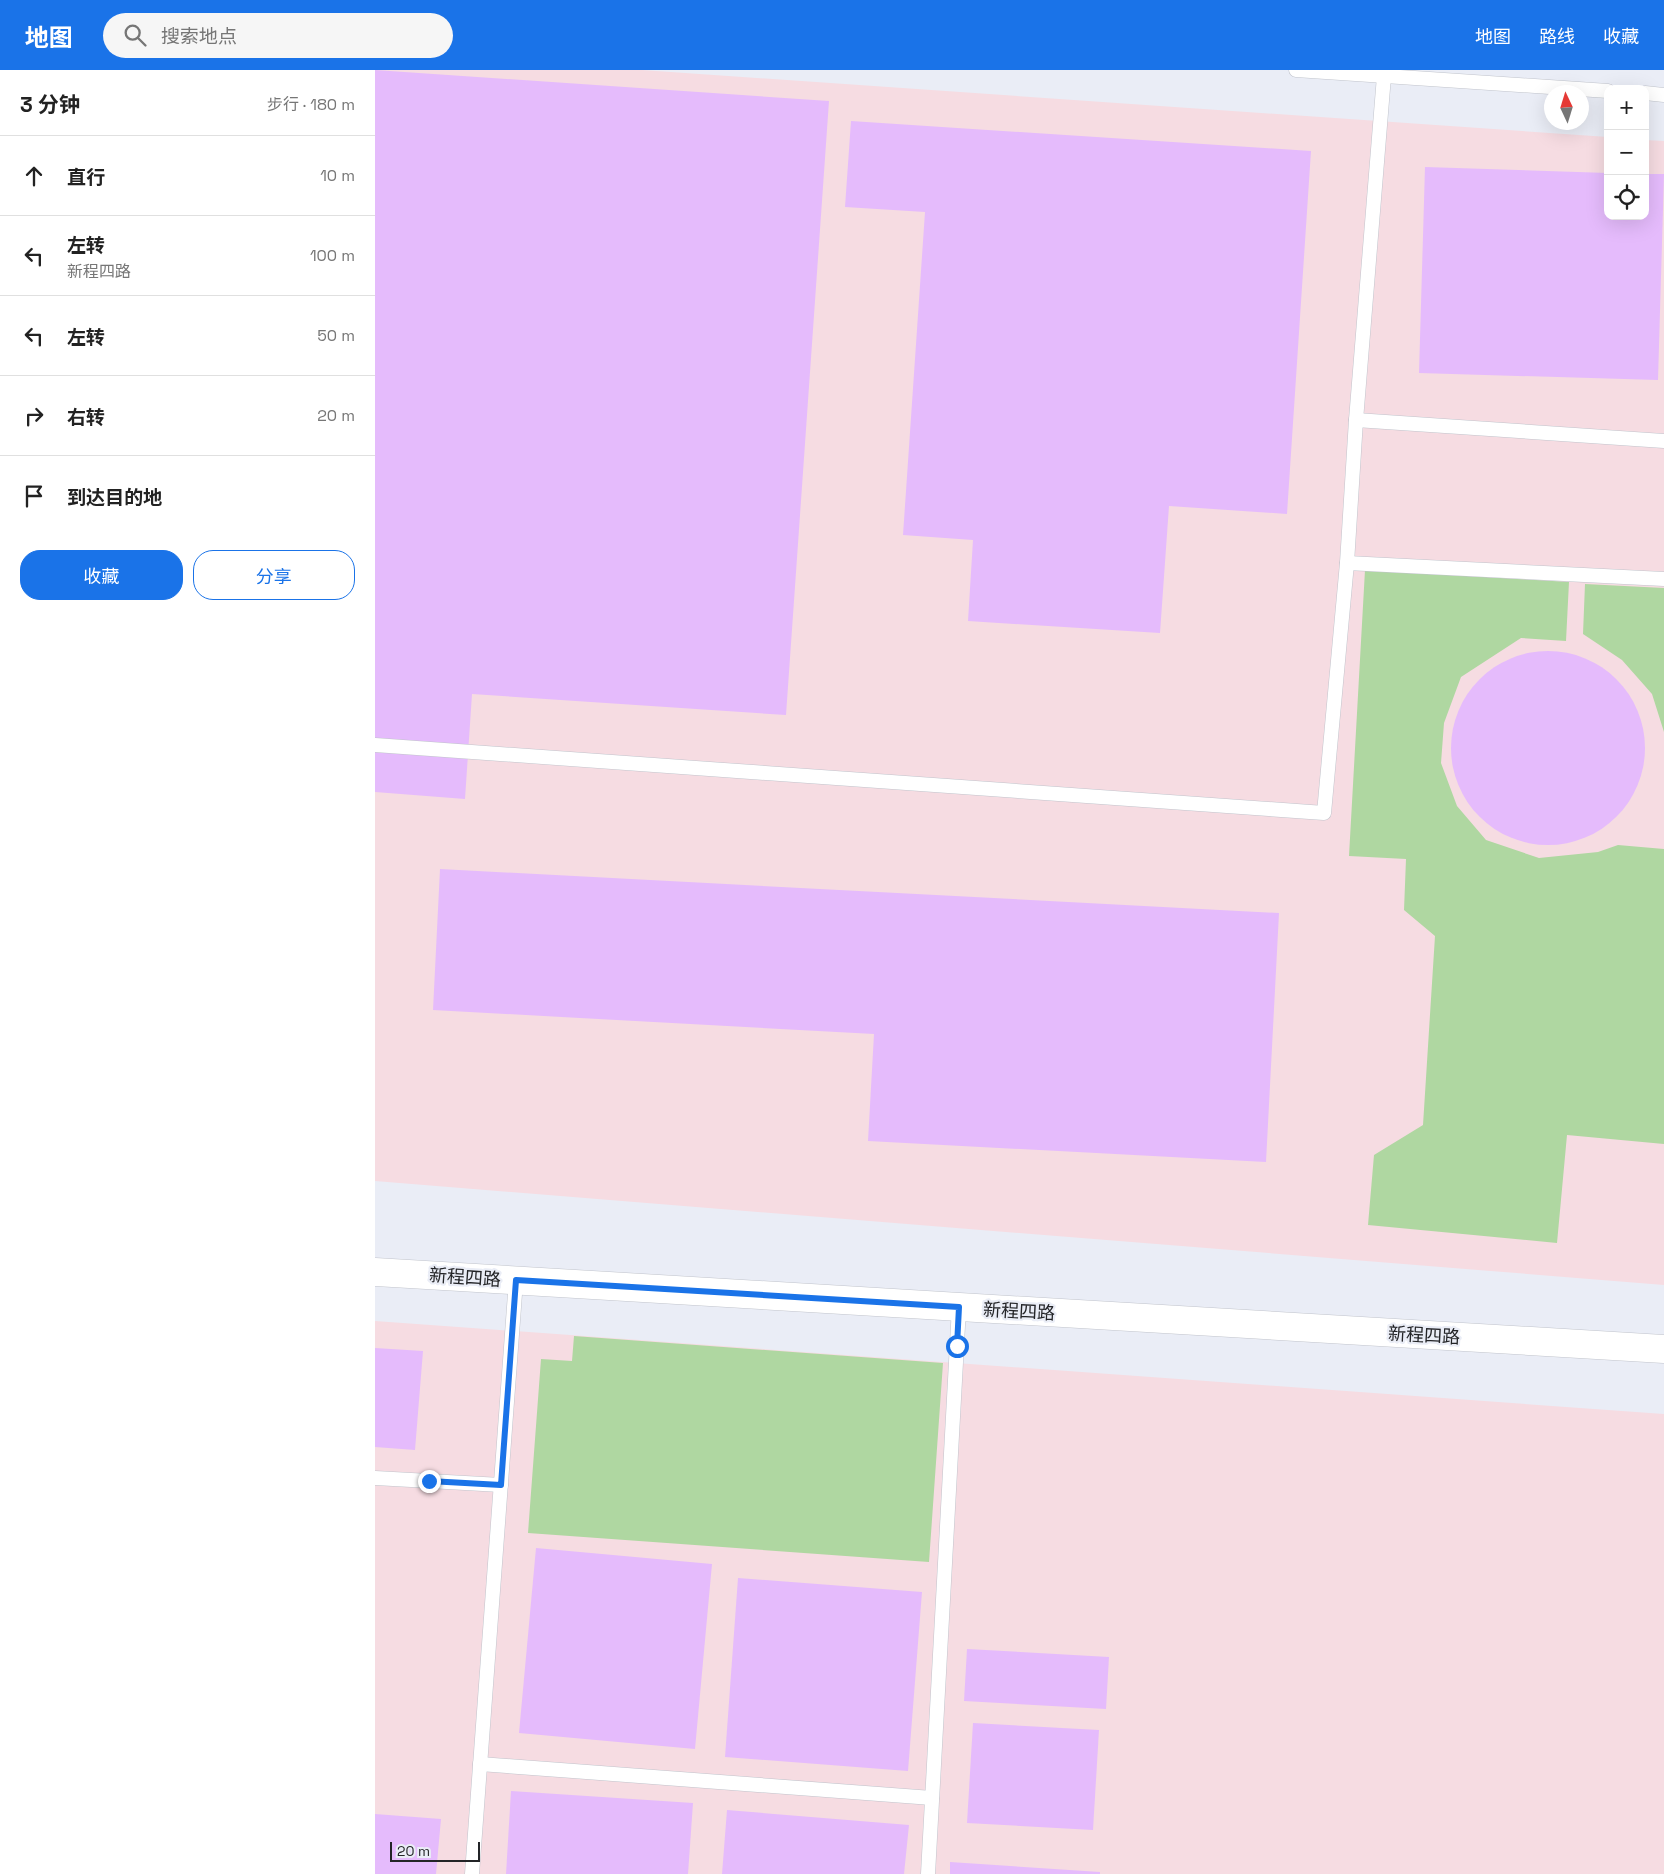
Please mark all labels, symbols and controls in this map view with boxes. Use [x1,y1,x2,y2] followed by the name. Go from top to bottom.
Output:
[103,13,453,58] search box
[121,21,149,49] icon: search
[25,22,73,53] text: 地图
[161,24,237,49] text: 搜索地点
[1475,25,1511,48] text: 地图
[1539,25,1575,48] text: 路线
[1603,25,1639,48] text: 收藏
[1544,85,1589,130] north arrow
[1604,85,1649,220] map controls
[1604,85,1649,130] button: +
[20,91,80,118] text: 3 分钟
[267,94,355,115] text: 步行 · 180 m
[1604,130,1649,175] button: −
[20,162,48,190] icon: ahead
[67,165,105,190] text: 直行
[320,165,355,186] text: 10 m
[1604,175,1649,220] button: locate
[67,233,105,258] text: 左转
[20,242,48,270] icon: left
[310,245,355,266] text: 100 m
[67,261,131,282] text: 新程四路
[20,322,48,350] icon: left
[67,325,105,350] text: 左转
[317,325,355,346] text: 50 m
[20,402,48,430] icon: right
[67,405,105,430] text: 右转
[317,405,355,426] text: 20 m
[20,482,48,510] icon: arrive
[67,485,162,510] text: 到达目的地
[20,550,183,600] button: 收藏
[193,550,355,600] button: 分享
[428,1263,502,1291] street label: 新程四路
[982,1298,1056,1324] street label: 新程四路
[1387,1322,1461,1348] street label: 新程四路
[946,1335,969,1358] route start
[418,1470,441,1493] route end
[390,1839,480,1862] scale bar
[397,1842,430,1860] text: 20 m

